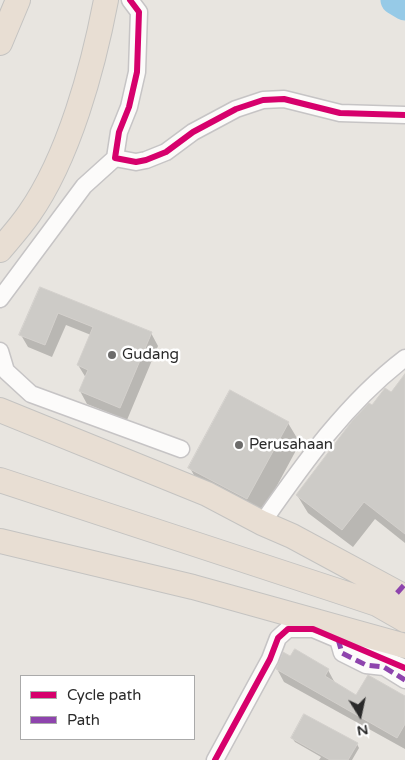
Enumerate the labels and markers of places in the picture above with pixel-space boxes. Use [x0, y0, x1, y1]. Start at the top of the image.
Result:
place label: Gudang [122, 346, 179, 364]
marker: Gudang [106, 349, 118, 361]
place label: Perusahaan [249, 436, 333, 454]
marker: Perusahaan [233, 439, 245, 451]

